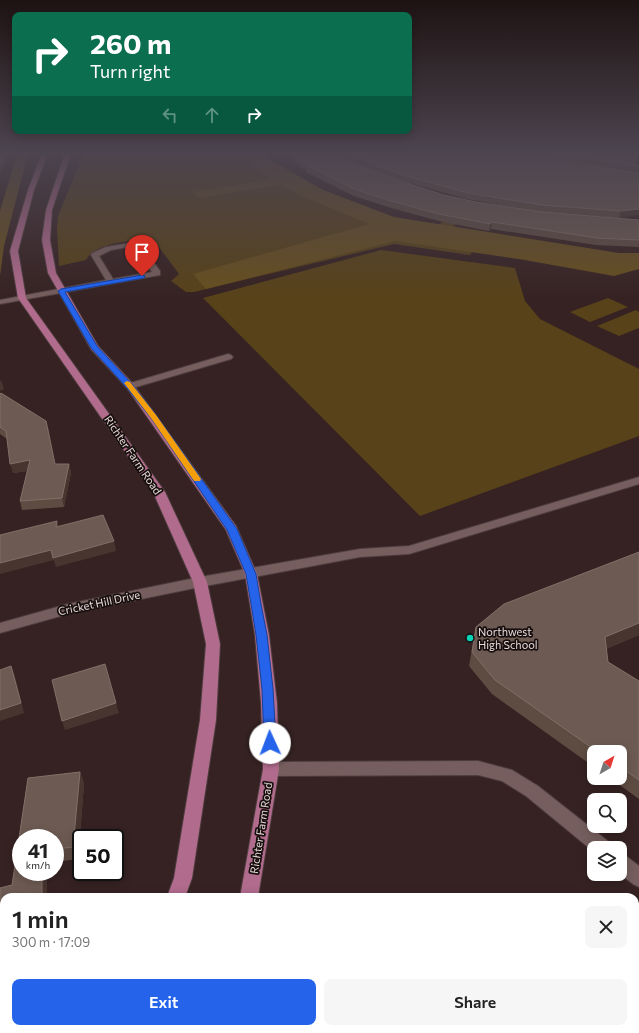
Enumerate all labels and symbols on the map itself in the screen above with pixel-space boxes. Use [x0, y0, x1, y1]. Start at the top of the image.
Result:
pin [125, 235, 159, 276]
street label: Richter Farm Road [102, 413, 165, 497]
street label: Cricket Hill Drive [57, 587, 141, 618]
place label: Northwest High School [478, 625, 538, 651]
marker: Northwest High School [465, 633, 475, 643]
position arrow [249, 722, 291, 764]
north arrow [587, 745, 627, 785]
street label: Richter Farm Road [247, 781, 274, 875]
speed limit sign: 50 [72, 829, 124, 881]

